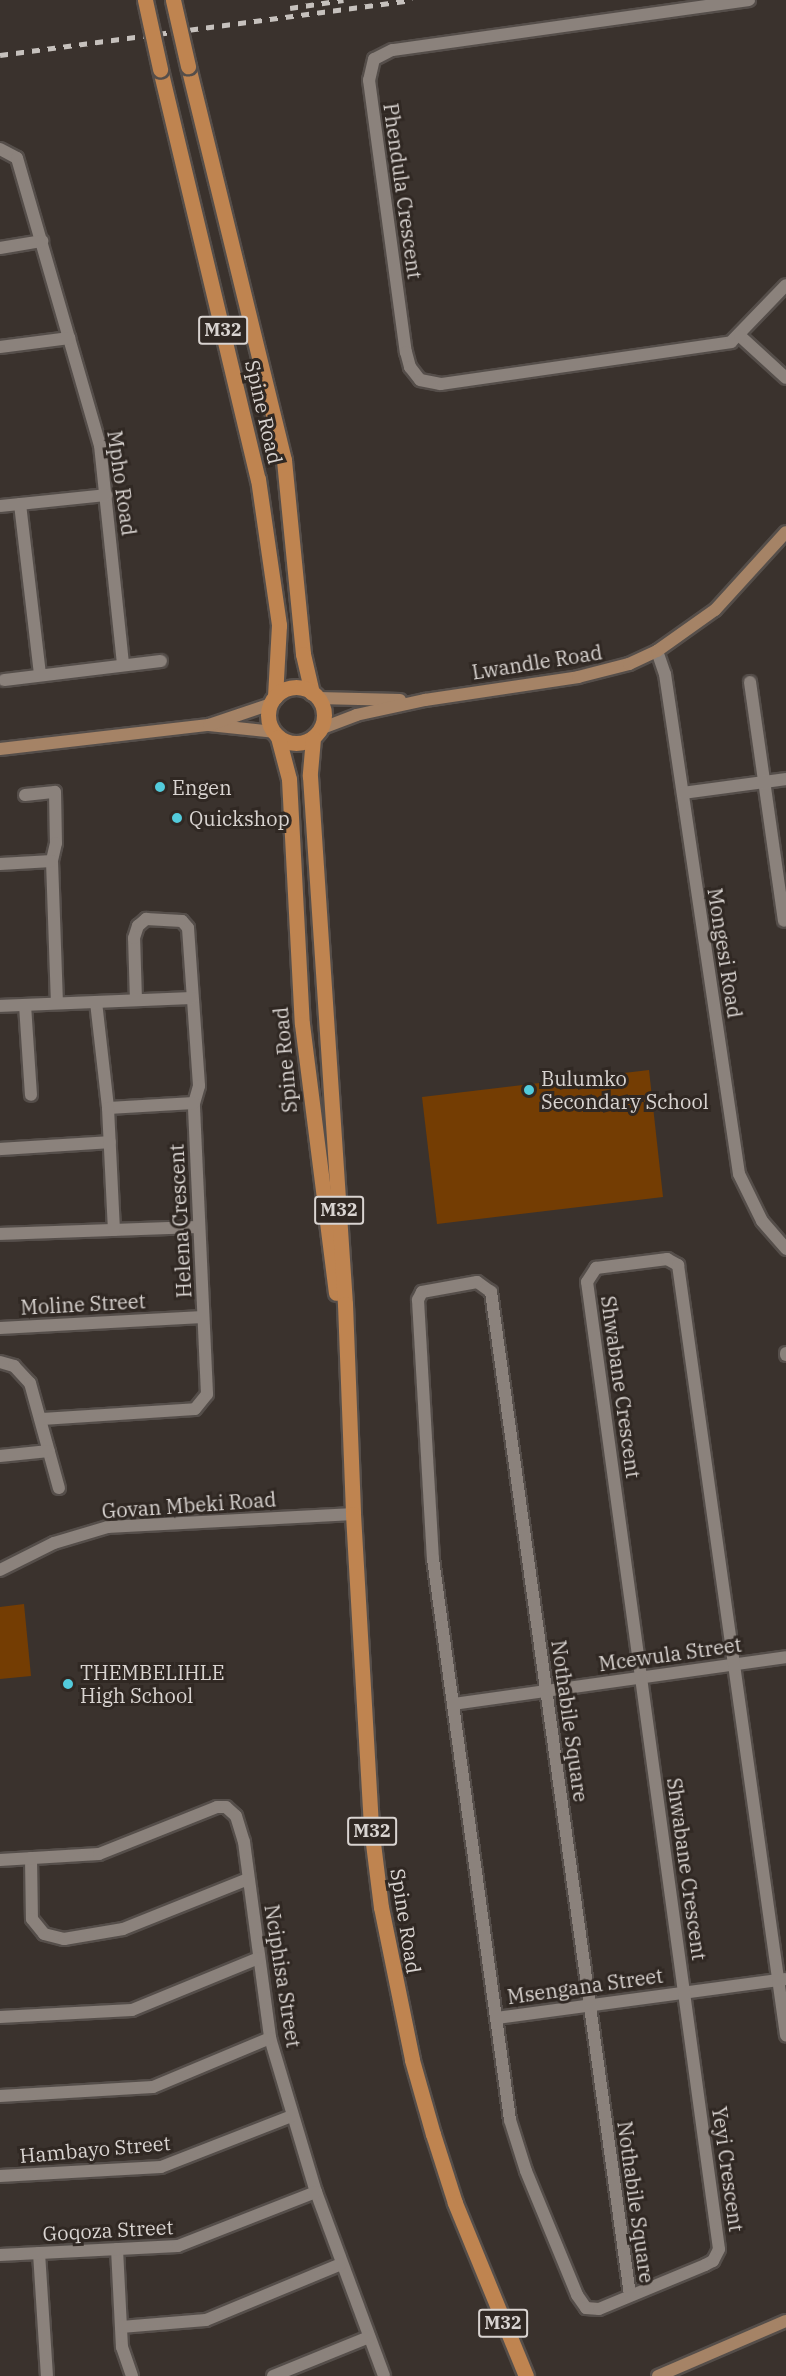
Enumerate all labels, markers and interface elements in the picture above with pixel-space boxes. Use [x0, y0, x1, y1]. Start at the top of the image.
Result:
street label: Phendula Crescent [379, 102, 427, 280]
road number: M32 [198, 315, 248, 345]
street label: Spine Road [240, 358, 288, 466]
street label: Mpho Road [103, 429, 141, 537]
street label: Lwandle Road [470, 640, 604, 684]
place label: Engen [172, 775, 232, 799]
marker: Engen [153, 780, 167, 794]
place label: Quickshop [189, 806, 290, 830]
marker: Quickshop [170, 811, 184, 825]
street label: Mongesi Road [703, 886, 747, 1020]
street label: Spine Road [268, 1006, 302, 1114]
place label: Bulumko Secondary School [541, 1066, 709, 1113]
marker: Bulumko Secondary School [522, 1083, 536, 1097]
street label: Helena Crescent [164, 1143, 196, 1299]
road number: M32 [314, 1195, 364, 1225]
street label: Moline Street [20, 1289, 146, 1319]
street label: Shwabane Crescent [596, 1294, 646, 1480]
street label: Govan Mbeki Road [101, 1487, 277, 1523]
street label: Mcewula Street [597, 1632, 743, 1676]
street label: Nothabile Square [547, 1639, 593, 1803]
place label: THEMBELIHLE High School [80, 1660, 224, 1707]
marker: THEMBELIHLE High School [61, 1677, 75, 1691]
street label: Shwabane Crescent [662, 1776, 712, 1962]
road number: M32 [346, 1816, 398, 1846]
street label: Spine Road [386, 1867, 426, 1975]
street label: Nciphisa Street [260, 1903, 306, 2049]
street label: Msengana Street [506, 1963, 664, 2009]
street label: Yeyi Crescent [707, 2105, 749, 2233]
street label: Nothabile Square [613, 2120, 659, 2284]
street label: Hambayo Street [19, 2130, 171, 2168]
street label: Goqoza Street [42, 2215, 174, 2245]
road number: M32 [478, 2308, 528, 2338]

